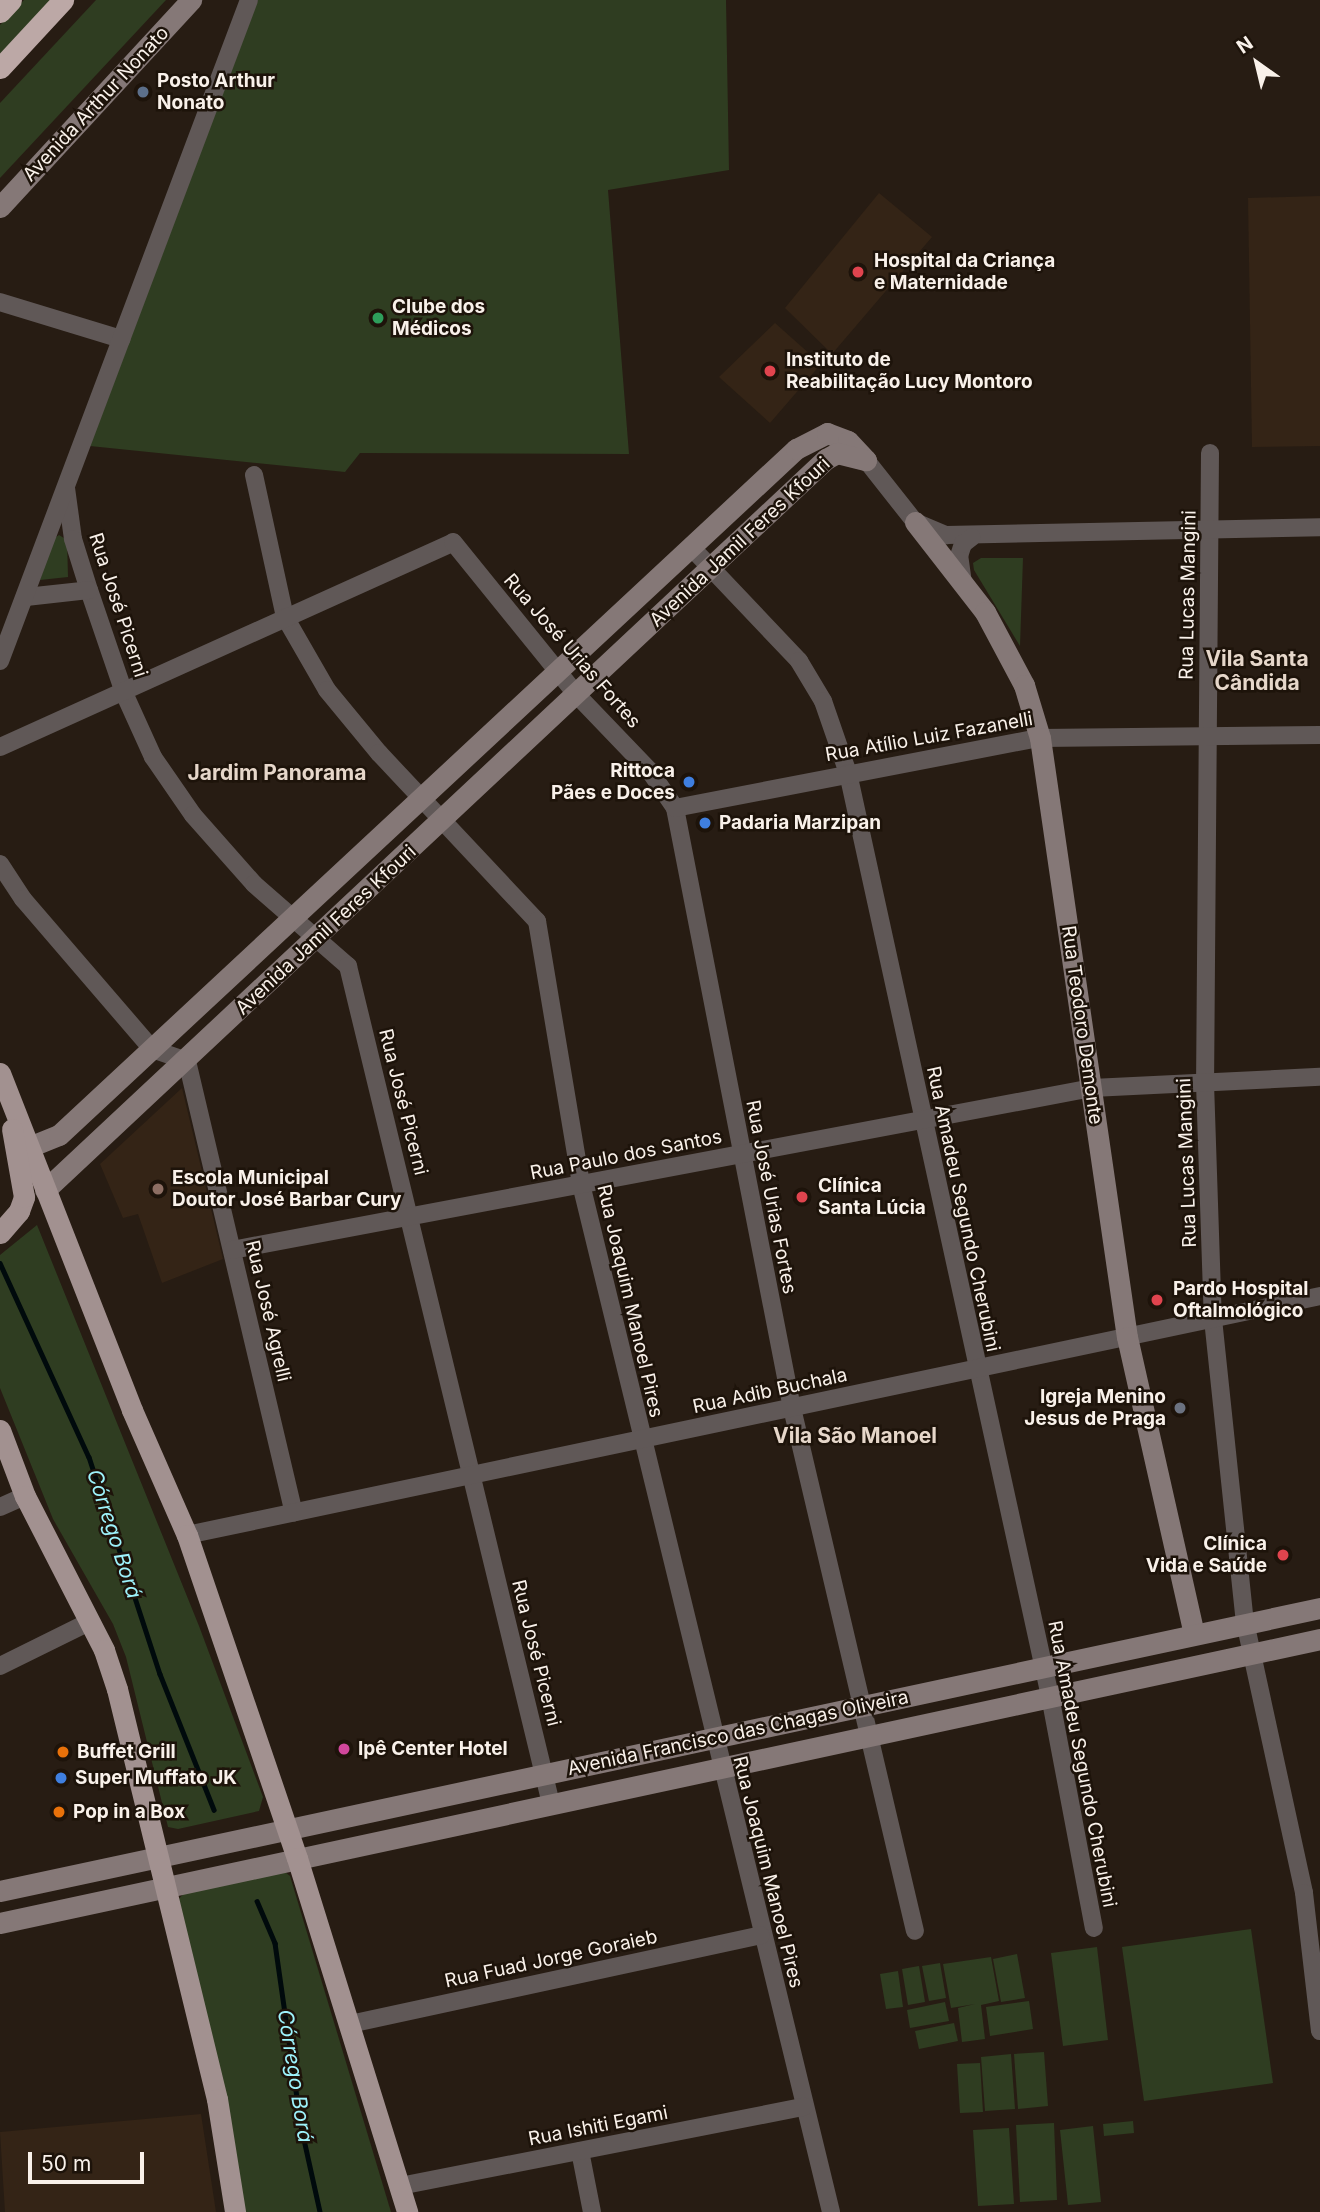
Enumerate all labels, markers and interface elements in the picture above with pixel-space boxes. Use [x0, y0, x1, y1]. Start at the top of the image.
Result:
street label: Avenida Arthur Nonato [18, 22, 174, 186]
north arrow [1222, 28, 1292, 98]
text: N [1233, 32, 1257, 59]
place label: Posto Arthur Nonato [157, 70, 275, 114]
marker: Posto Arthur Nonato [135, 84, 151, 100]
place label: Hospital da Criança e Maternidade [874, 250, 1055, 294]
marker: Hospital da Criança e Maternidade [848, 262, 868, 282]
place label: Clube dos Médicos [392, 296, 485, 340]
marker: Clube dos Médicos [370, 310, 386, 326]
place label: Instituto de Reabilitação Lucy Montoro [786, 349, 1033, 393]
marker: Instituto de Reabilitação Lucy Montoro [760, 361, 780, 381]
street label: Avenida Jamil Feres Kfouri [645, 452, 835, 632]
street label: Rua Lucas Mangini [1175, 510, 1201, 680]
street label: Rua José Picerni [84, 530, 152, 680]
street label: Rua José Urias Fortes [499, 569, 645, 733]
district label: Vila Santa Cândida [1205, 646, 1309, 696]
street label: Rua Atílio Luiz Fazanelli [824, 708, 1034, 766]
district label: Jardim Panorama [188, 760, 366, 786]
place label: Rittoca Pães e Doces [551, 760, 675, 804]
marker: Rittoca Pães e Doces [681, 774, 697, 790]
place label: Padaria Marzipan [719, 812, 881, 834]
marker: Padaria Marzipan [697, 815, 713, 831]
street label: Avenida Jamil Feres Kfouri [231, 840, 421, 1020]
street label: Rua Teodoro Demonte [1057, 924, 1107, 1126]
street label: Rua José Picerni [374, 1026, 432, 1178]
street label: Rua Amadeu Segundo Cherubini [922, 1064, 1004, 1354]
street label: Rua Lucas Mangini [1173, 1078, 1201, 1248]
street label: Rua José Urias Fortes [741, 1098, 801, 1296]
street label: Rua Paulo dos Santos [528, 1125, 724, 1185]
place label: Escola Municipal Doutor José Barbar Cury [172, 1167, 402, 1211]
place label: Clínica Santa Lúcia [818, 1175, 926, 1219]
marker: Escola Municipal Doutor José Barbar Cury [150, 1181, 166, 1197]
street label: Rua Joaquim Manoel Pires [592, 1182, 668, 1420]
marker: Clínica Santa Lúcia [792, 1187, 812, 1207]
street label: Rua José Agrelli [241, 1238, 295, 1384]
place label: Pardo Hospital Oftalmológico [1173, 1278, 1308, 1322]
marker: Pardo Hospital Oftalmológico [1147, 1290, 1167, 1310]
street label: Rua Adib Buchala [691, 1363, 849, 1419]
place label: Igreja Menino Jesus de Praga [1024, 1386, 1166, 1430]
marker: Igreja Menino Jesus de Praga [1172, 1400, 1188, 1416]
district label: Vila São Manoel [773, 1423, 937, 1449]
water label: Córrego Borá [81, 1466, 147, 1602]
place label: Clínica Vida e Saúde [1146, 1533, 1267, 1577]
marker: Clínica Vida e Saúde [1273, 1545, 1293, 1565]
street label: Rua José Picerni [507, 1577, 565, 1729]
street label: Rua Amadeu Segundo Cherubini [1043, 1619, 1121, 1909]
street label: Avenida Francisco das Chagas Oliveira [565, 1686, 911, 1780]
place label: Ipê Center Hotel [358, 1738, 508, 1760]
place label: Buffet Grill [77, 1741, 176, 1763]
marker: Ipê Center Hotel [336, 1741, 352, 1757]
marker: Buffet Grill [55, 1744, 71, 1760]
street label: Rua Joaquim Manoel Pires [728, 1754, 808, 1990]
place label: Super Muffato JK [75, 1767, 237, 1789]
marker: Super Muffato JK [53, 1770, 69, 1786]
place label: Pop in a Box [73, 1801, 185, 1823]
marker: Pop in a Box [51, 1804, 67, 1820]
street label: Rua Fuad Jorge Goraieb [443, 1925, 659, 1993]
water label: Córrego Borá [272, 2008, 318, 2144]
street label: Rua Ishiti Egami [526, 2101, 670, 2151]
scale bar [32, 2138, 147, 2182]
text: 50 m [41, 2151, 91, 2176]

